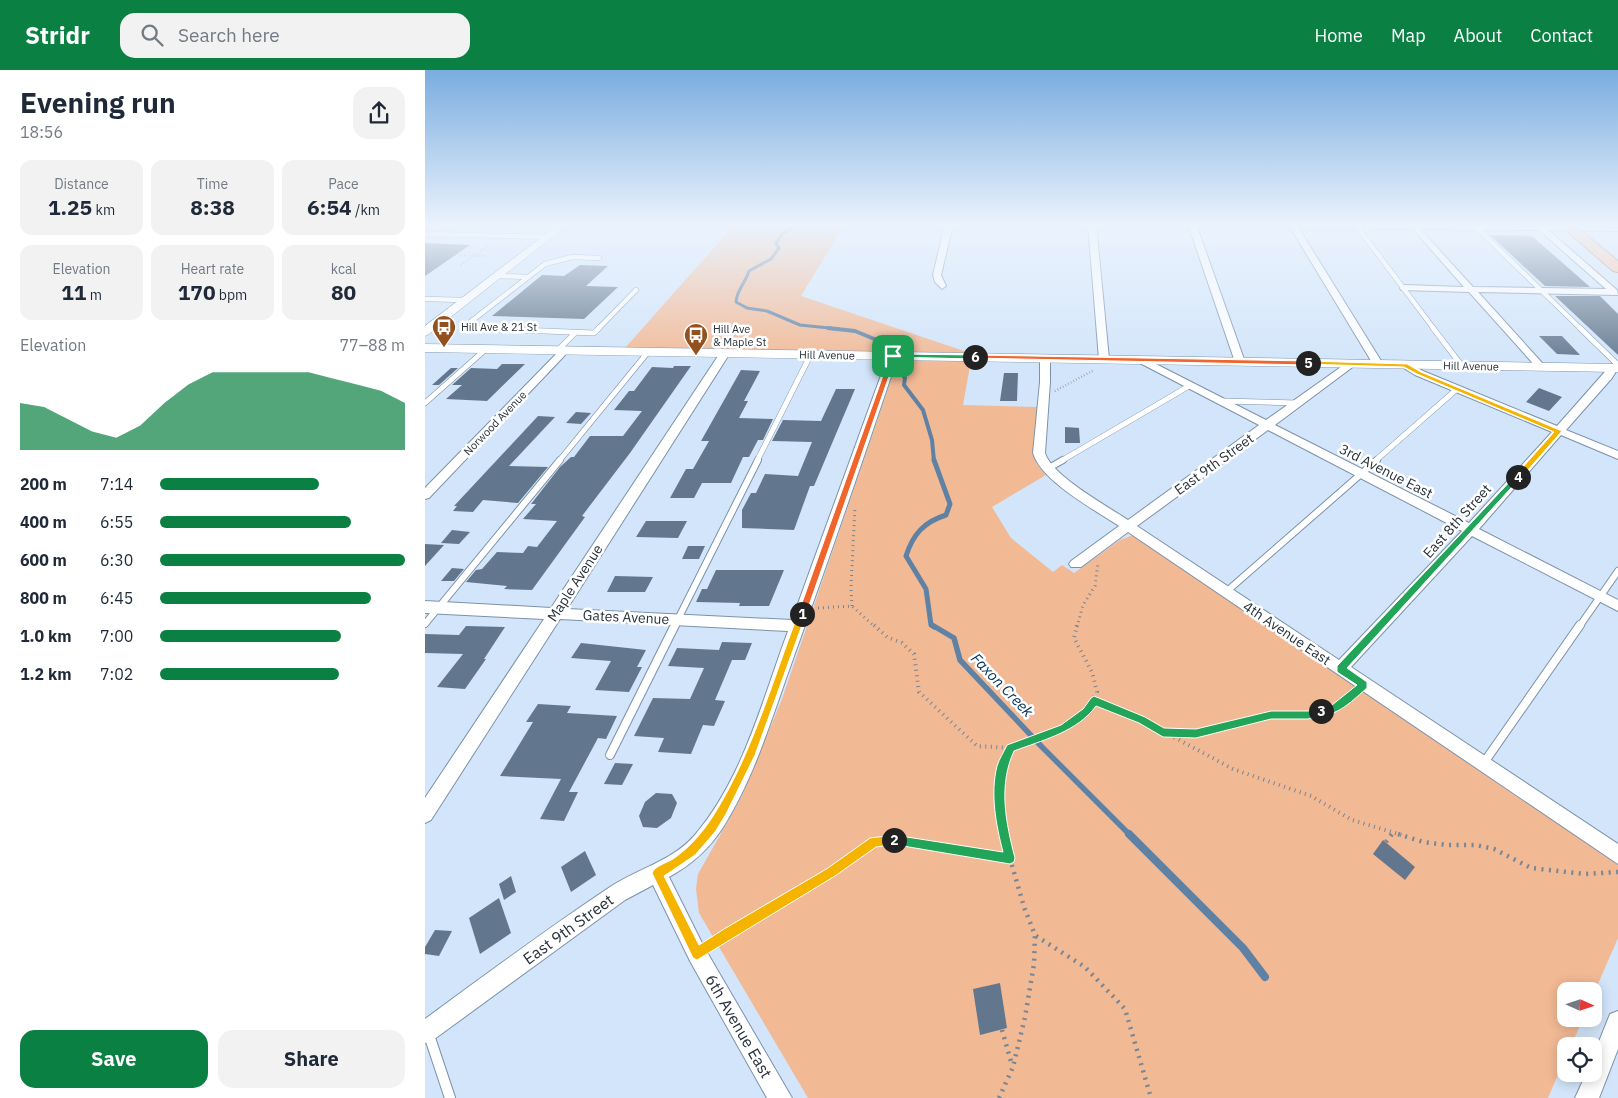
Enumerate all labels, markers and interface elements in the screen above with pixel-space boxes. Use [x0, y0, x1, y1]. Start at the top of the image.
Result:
search box [120, 13, 470, 58]
text: Stridr [25, 19, 90, 51]
icon: search [138, 21, 166, 49]
text: Search here [178, 23, 280, 47]
text: Home [1315, 24, 1363, 47]
text: Map [1391, 24, 1426, 47]
text: About [1454, 24, 1502, 47]
text: Contact [1530, 24, 1593, 47]
text: Evening run [20, 84, 176, 121]
button: share [353, 87, 405, 139]
text: 18:56 [20, 122, 63, 142]
text: Distance [54, 175, 109, 193]
text: Time [197, 175, 228, 193]
text: Pace [328, 175, 359, 193]
text: 1.25 [48, 193, 92, 221]
text: 8:38 [190, 193, 235, 221]
text: 6:54 [307, 193, 352, 221]
text: km [92, 201, 115, 219]
text: /km [352, 201, 380, 219]
text: Elevation [53, 260, 111, 278]
text: Heart rate [181, 260, 244, 278]
text: kcal [331, 260, 356, 278]
text: 11 [61, 278, 86, 306]
text: 170 [178, 278, 216, 306]
text: 80 [331, 278, 356, 306]
text: m [86, 286, 102, 304]
text: bpm [216, 286, 247, 304]
bus stop icon: Hill Ave & 21 St [431, 314, 457, 348]
place label: Hill Ave & 21 St [461, 320, 537, 334]
bus stop icon: Hill Ave & Maple St [683, 322, 709, 356]
place label: Hill Ave & Maple St [713, 322, 766, 349]
text: Elevation [20, 335, 86, 355]
text: 77–88 m [339, 335, 405, 355]
pin [872, 335, 914, 377]
icon: arrive [879, 342, 907, 370]
pin: 6 [963, 344, 987, 370]
street label: Hill Avenue [799, 348, 855, 362]
text: 6 [971, 348, 980, 366]
pin: 5 [1295, 350, 1321, 376]
text: 5 [1304, 354, 1313, 372]
street label: Hill Avenue [1443, 359, 1499, 373]
street label: Norwood Avenue [461, 388, 529, 458]
street label: East 9th Street [1171, 429, 1257, 499]
street label: 3rd Avenue East [1336, 440, 1436, 502]
pin: 4 [1505, 464, 1531, 490]
text: 4 [1514, 468, 1523, 486]
text: 200 m [20, 474, 67, 494]
text: 7:14 [100, 474, 133, 494]
street label: East 8th Street [1419, 480, 1495, 562]
text: 400 m [20, 512, 67, 532]
text: 6:55 [100, 512, 133, 532]
street label: Maple Avenue [543, 541, 607, 625]
text: 600 m [20, 550, 67, 570]
text: 6:30 [100, 550, 133, 570]
text: 800 m [20, 588, 67, 608]
text: 6:45 [100, 588, 133, 608]
street label: 4th Avenue East [1240, 597, 1334, 669]
pin: 1 [789, 602, 815, 626]
text: 1 [798, 605, 807, 623]
street label: Gates Avenue [582, 606, 670, 628]
text: 1.0 km [20, 626, 71, 646]
text: 7:00 [100, 626, 133, 646]
water label: Faxon Creek [967, 649, 1038, 721]
text: 1.2 km [20, 664, 71, 684]
text: 7:02 [100, 664, 133, 684]
pin: 3 [1309, 698, 1333, 724]
text: 3 [1317, 702, 1326, 720]
pin: 2 [881, 828, 907, 852]
text: 2 [890, 831, 899, 849]
street label: East 9th Street [519, 889, 617, 969]
street label: 6th Avenue East [701, 971, 777, 1081]
north arrow [1557, 982, 1603, 1028]
map controls [1557, 982, 1602, 1082]
button: Save [20, 1030, 208, 1088]
button: Share [218, 1030, 405, 1088]
button: locate [1557, 1037, 1602, 1082]

